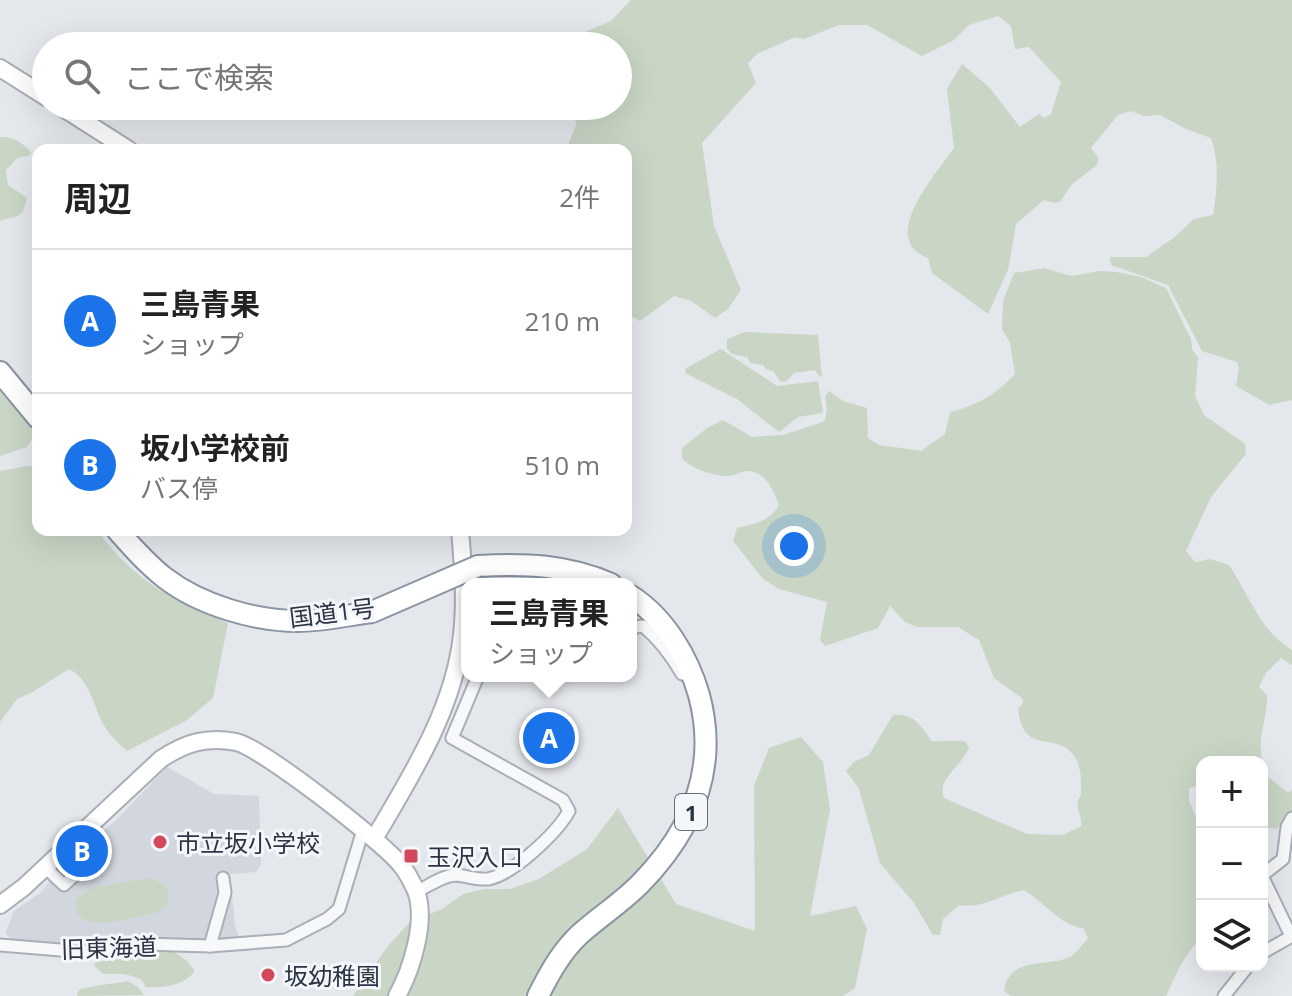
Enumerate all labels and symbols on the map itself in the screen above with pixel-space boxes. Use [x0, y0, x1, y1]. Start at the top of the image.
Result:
your location [774, 526, 814, 566]
street label: 国道1号 [287, 590, 377, 634]
pin: A [523, 708, 575, 768]
road number: 1 [675, 794, 707, 830]
pin: B [56, 821, 108, 881]
place label: 市立坂小学校 [176, 826, 320, 859]
marker: 市立坂小学校 [151, 833, 169, 851]
place label: 玉沢入口 [427, 840, 523, 873]
marker: 玉沢入口 [402, 847, 420, 865]
street label: 旧東海道 [60, 929, 158, 965]
place label: 坂幼稚園 [284, 959, 380, 992]
marker: 坂幼稚園 [259, 966, 277, 984]

